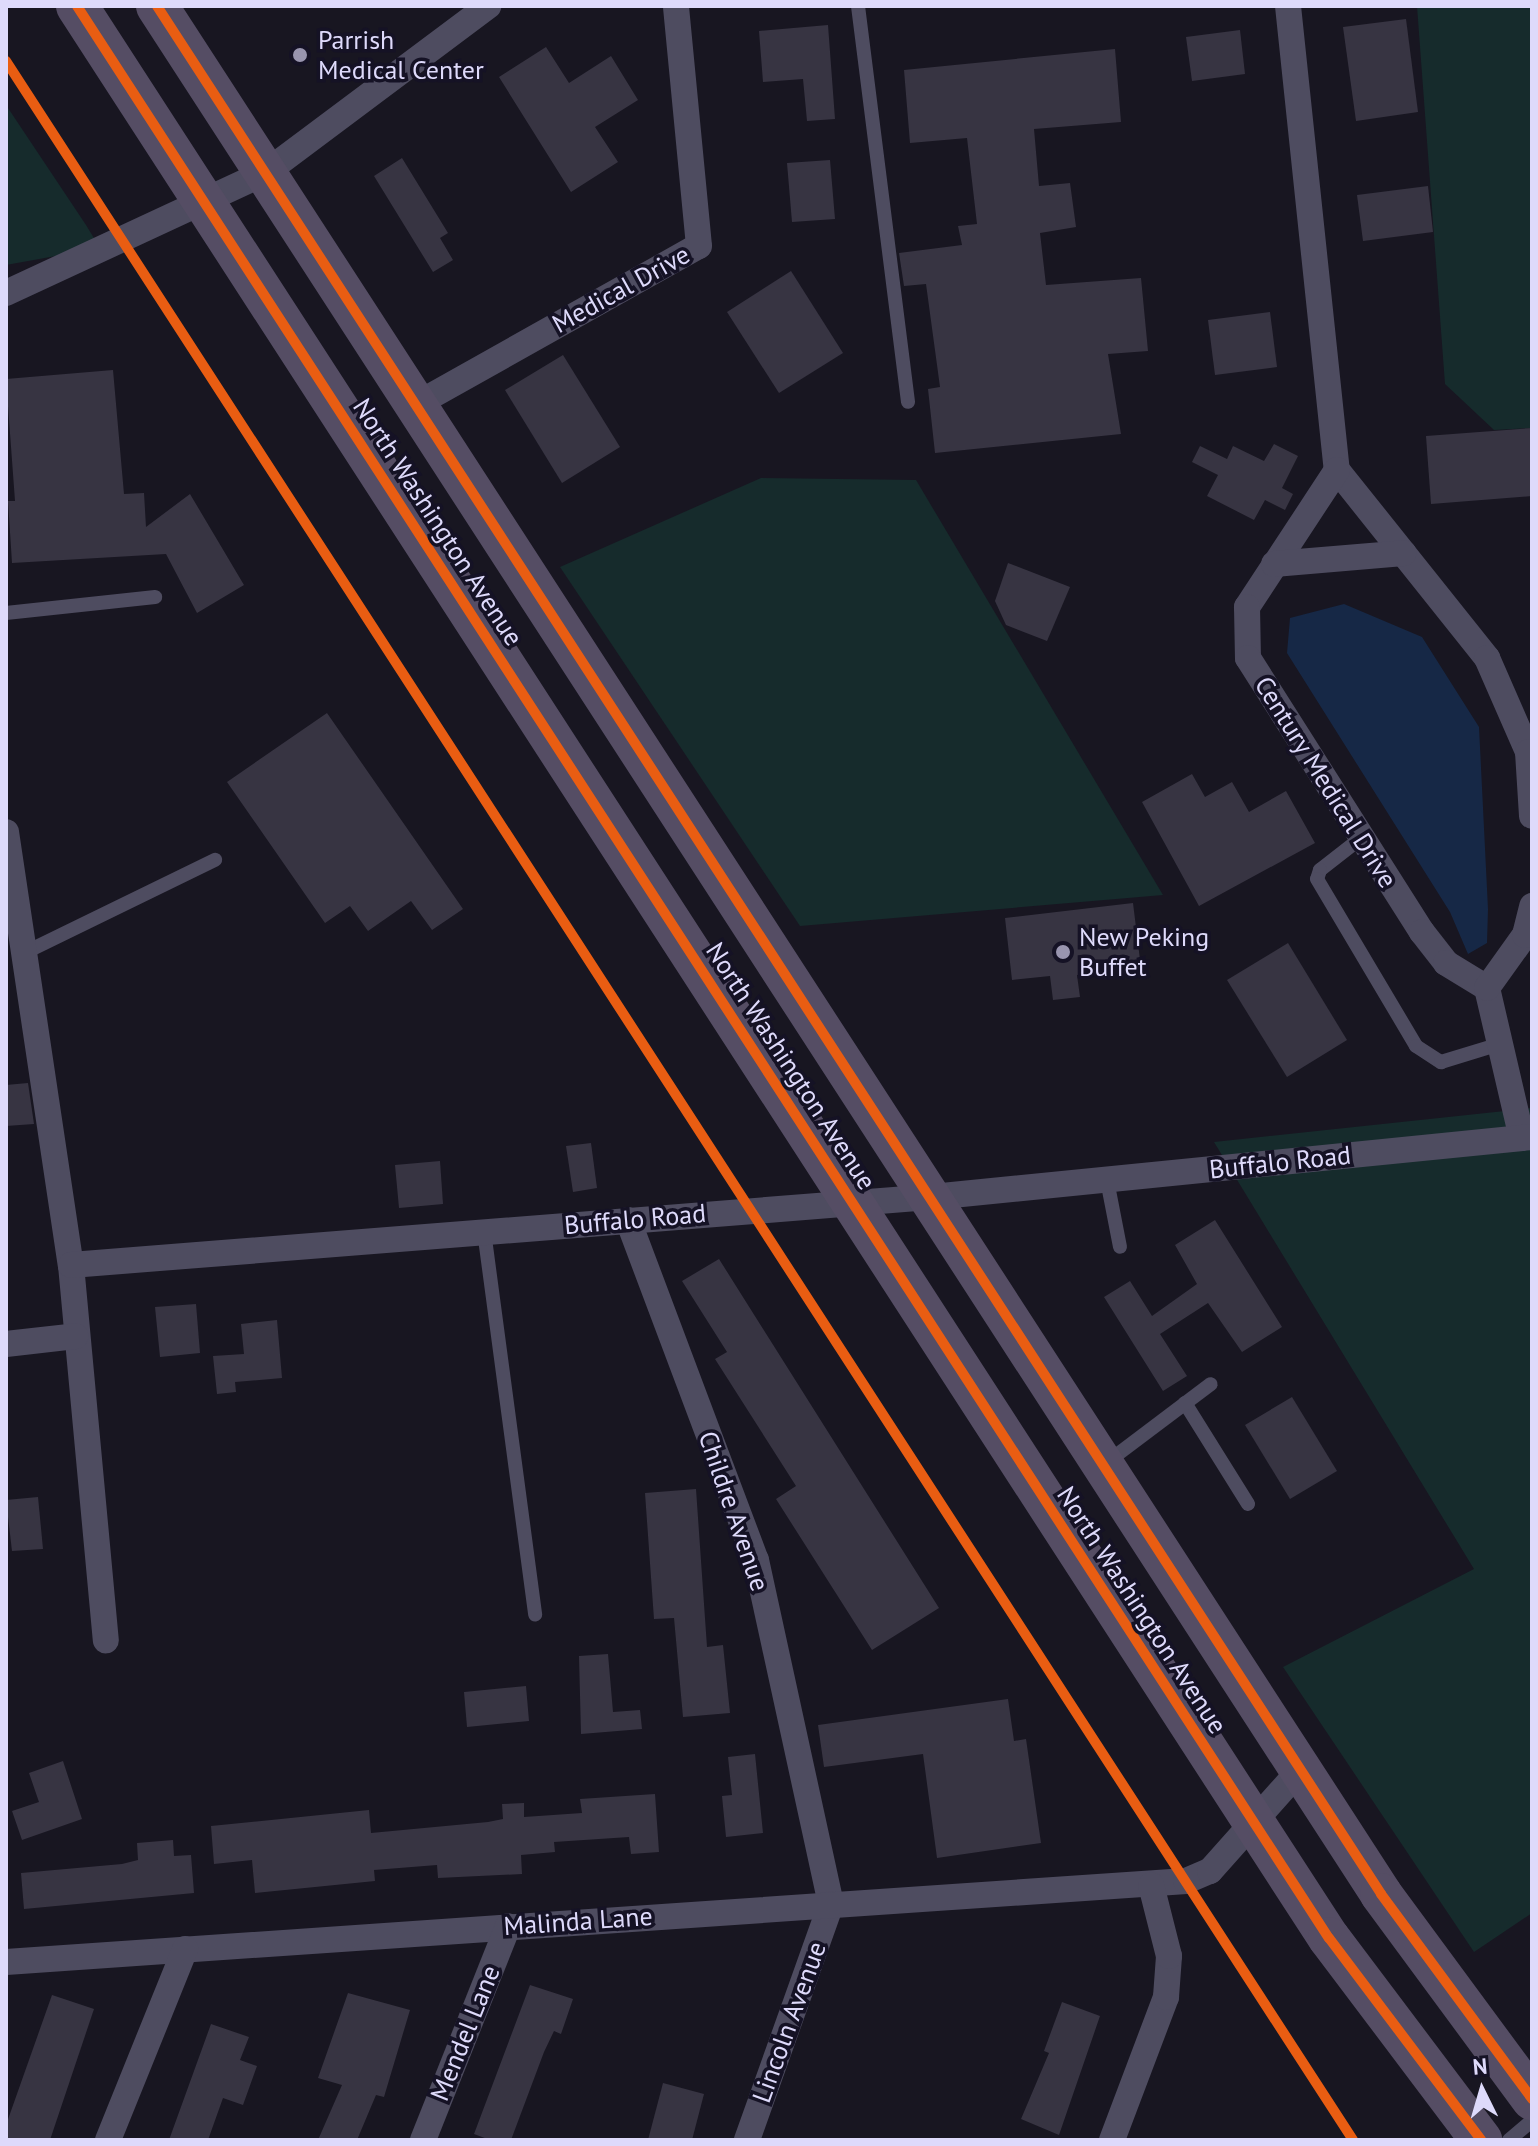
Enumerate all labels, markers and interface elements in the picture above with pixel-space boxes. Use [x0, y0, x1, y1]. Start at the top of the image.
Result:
place label: Parrish Medical Center [318, 24, 484, 86]
marker: Parrish Medical Center [289, 44, 311, 66]
street label: Medical Drive [547, 238, 695, 340]
street label: North Washington Avenue [346, 392, 530, 652]
street label: Century Medical Drive [1248, 670, 1404, 894]
place label: New Peking Buffet [1079, 921, 1210, 982]
street label: North Washington Avenue [699, 936, 883, 1196]
marker: New Peking Buffet [1054, 943, 1072, 961]
street label: Buffalo Road [1208, 1139, 1352, 1185]
street label: Buffalo Road [563, 1197, 707, 1241]
street label: Childre Avenue [692, 1427, 776, 1595]
street label: North Washington Avenue [1050, 1480, 1234, 1740]
street label: Malinda Lane [502, 1900, 654, 1942]
street label: Lincoln Avenue [745, 1937, 833, 2107]
street label: Mendel Lane [424, 1961, 506, 2105]
north arrow [1442, 2050, 1522, 2130]
text: N [1471, 2052, 1488, 2081]

